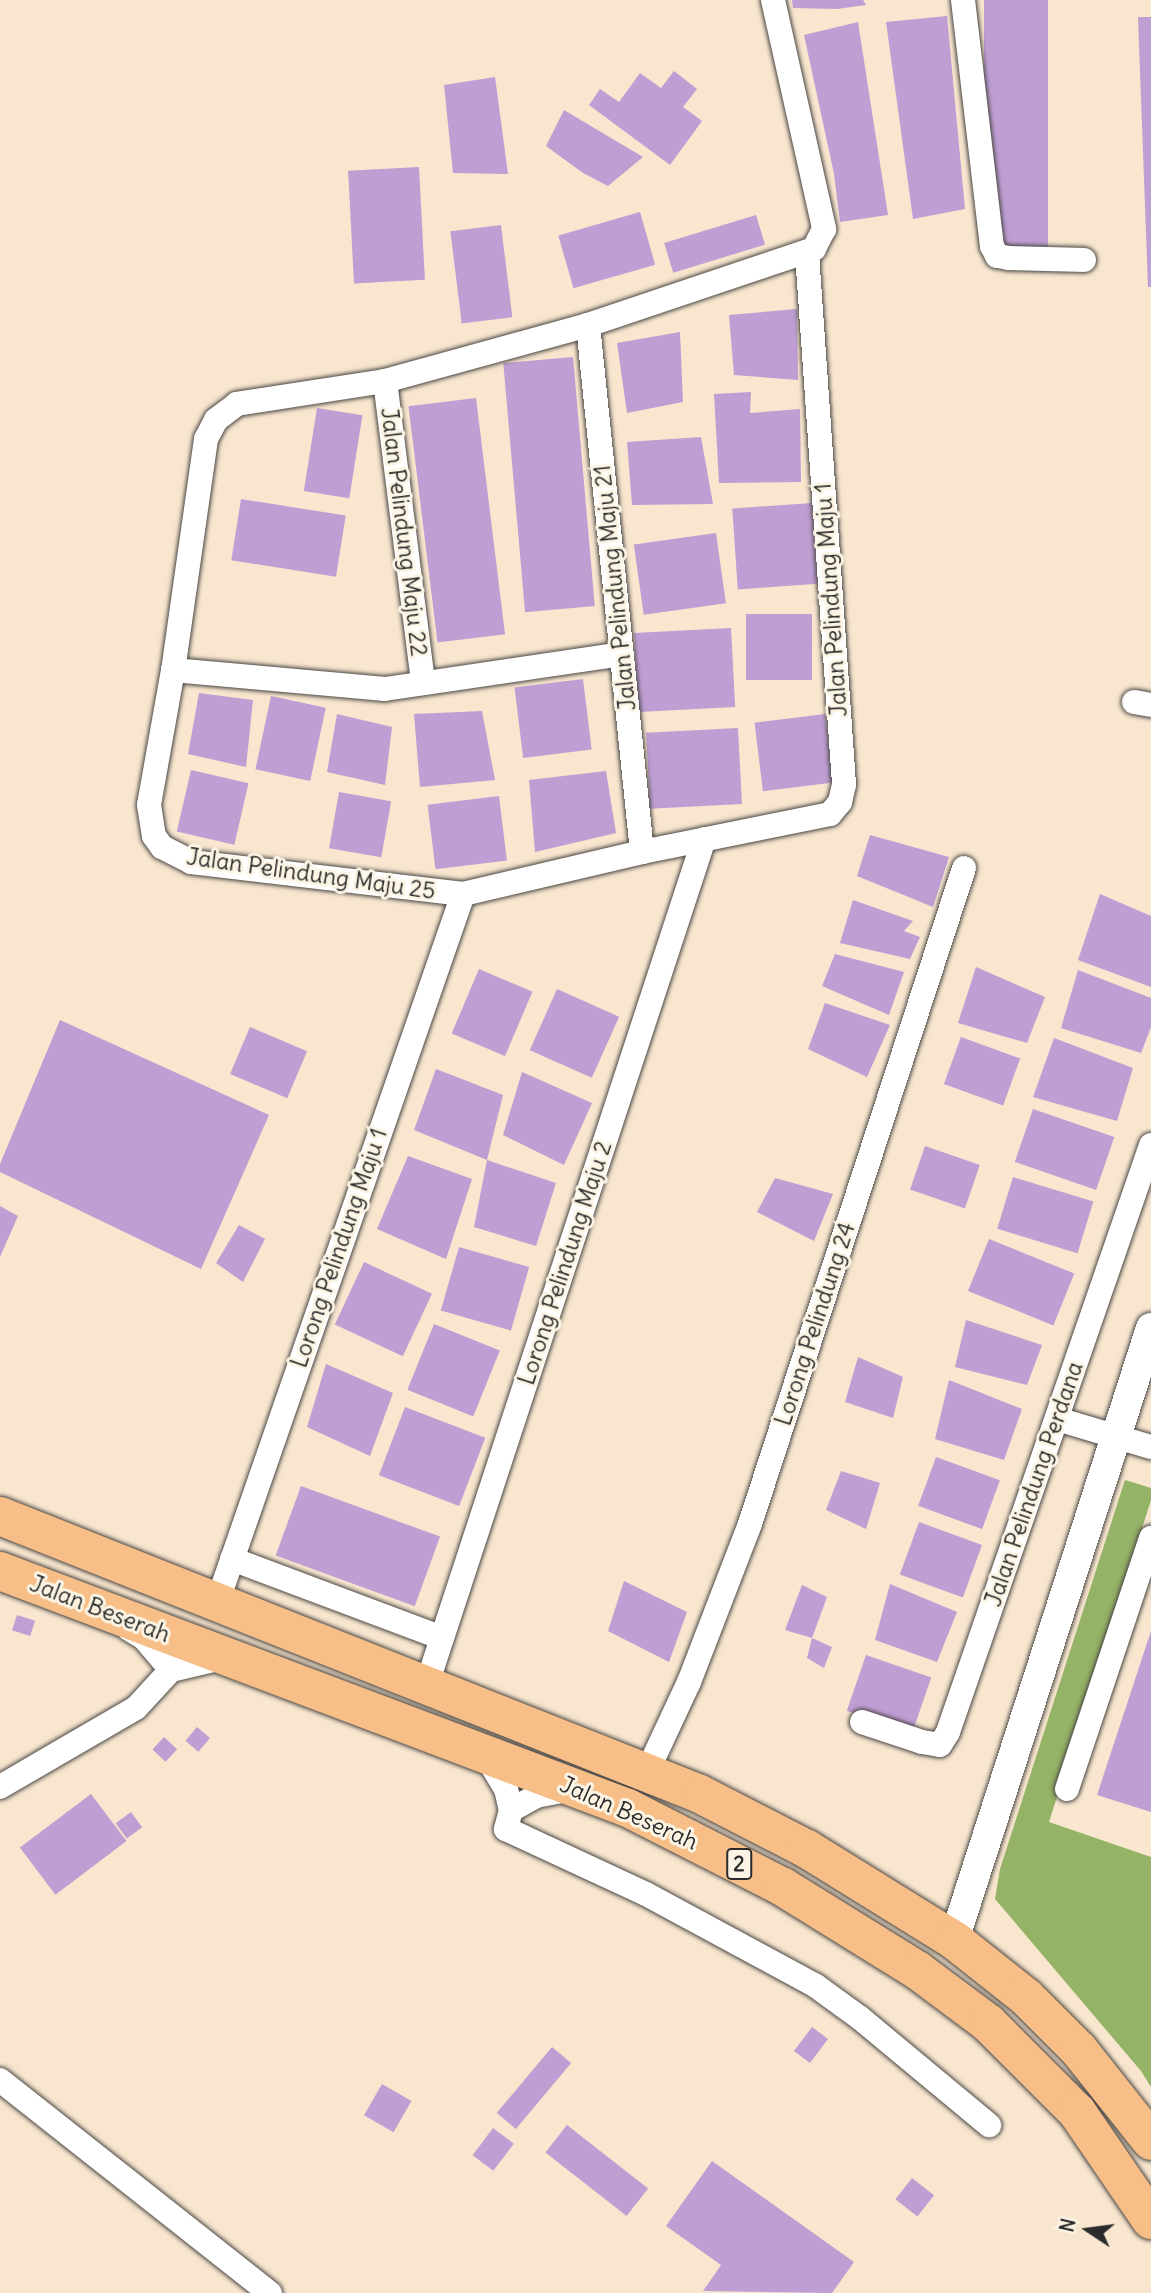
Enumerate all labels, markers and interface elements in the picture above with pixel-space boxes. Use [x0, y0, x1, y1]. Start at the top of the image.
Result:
street label: Jalan Pelindung Maju 22 [375, 406, 433, 658]
street label: Jalan Pelindung Maju 21 [588, 464, 642, 712]
street label: Jalan Pelindung Maju 1 [809, 482, 853, 718]
street label: Jalan Pelindung Maju 25 [185, 843, 437, 905]
street label: Lorong Pelindung Maju 1 [285, 1125, 393, 1371]
street label: Lorong Pelindung Maju 2 [513, 1138, 617, 1388]
street label: Lorong Pelindung 24 [769, 1219, 861, 1429]
street label: Jalan Pelindung Perdana [979, 1358, 1089, 1610]
street label: Jalan Beserah [26, 1570, 174, 1648]
street label: Jalan Beserah [556, 1770, 702, 1856]
road number: 2 [725, 1846, 753, 1882]
north arrow [1053, 2195, 1123, 2265]
text: N [1054, 2216, 1081, 2234]

